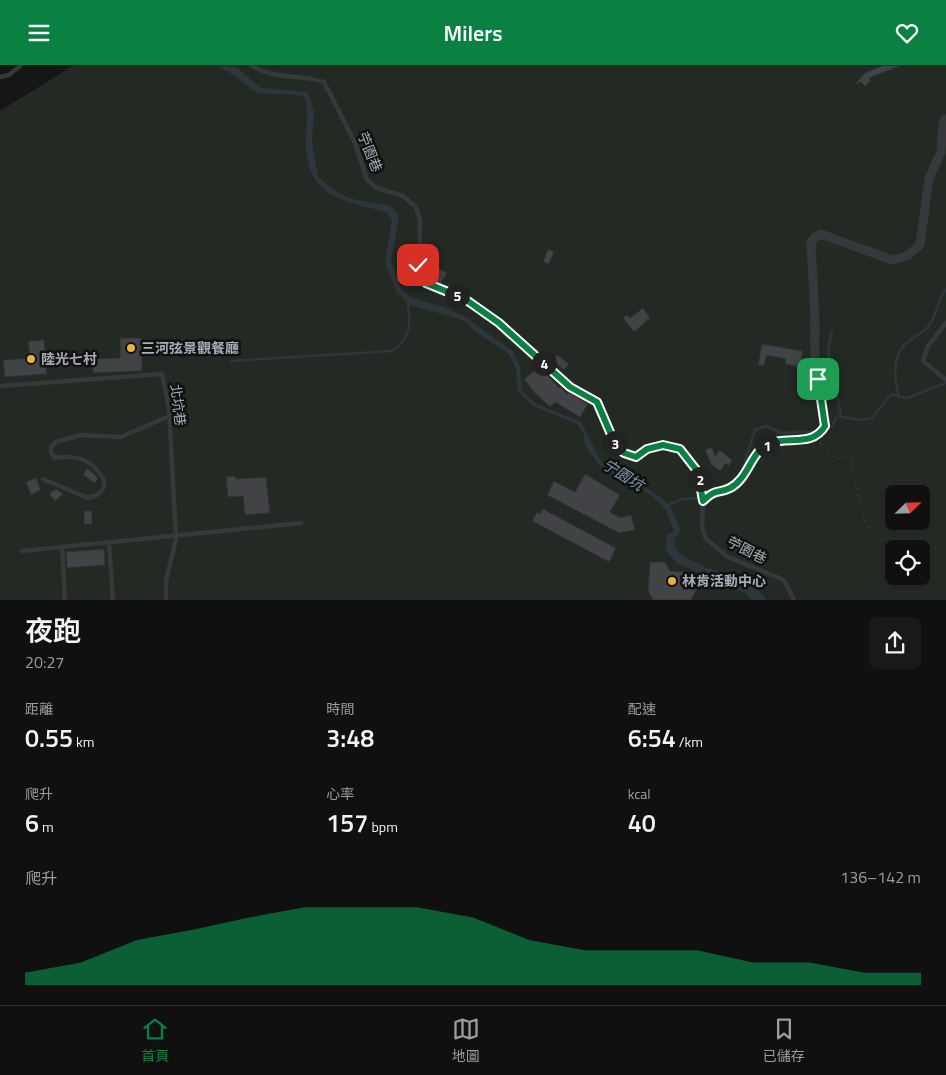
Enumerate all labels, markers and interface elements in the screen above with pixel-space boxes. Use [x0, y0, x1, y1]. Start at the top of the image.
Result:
text: Milers [443, 16, 503, 50]
icon: menu [25, 19, 53, 47]
icon: heart [893, 19, 921, 47]
street label: 苧園巷 [353, 128, 388, 175]
pin [397, 244, 439, 286]
icon: check [404, 251, 432, 279]
pin: 5 [444, 283, 470, 307]
text: 5 [454, 285, 461, 306]
place label: 三河弦景觀餐廳 [141, 337, 239, 358]
marker: 三河弦景觀餐廳 [125, 342, 137, 354]
place label: 陸光七村 [41, 348, 97, 369]
pin: 4 [532, 351, 556, 375]
marker: 陸光七村 [25, 353, 37, 365]
text: 4 [541, 353, 548, 374]
pin [797, 358, 839, 400]
icon: arrive [804, 365, 832, 393]
street label: 北坑巷 [166, 383, 191, 427]
pin: 3 [602, 431, 628, 455]
text: 3 [612, 433, 619, 454]
pin: 1 [754, 433, 780, 457]
text: 1 [764, 435, 771, 456]
water label: 宁園坑 [598, 453, 650, 497]
pin: 2 [688, 467, 712, 491]
text: 2 [697, 469, 704, 490]
north arrow [885, 485, 930, 530]
map controls [885, 485, 930, 585]
street label: 苧園巷 [724, 531, 771, 568]
button: locate [885, 540, 930, 585]
place label: 林肯活動中心 [682, 570, 766, 591]
marker: 林肯活動中心 [666, 575, 678, 587]
text: 夜跑 [25, 609, 81, 652]
button: share [869, 617, 921, 669]
text: 20:27 [25, 650, 64, 674]
text: 距離 [25, 698, 53, 719]
text: 時間 [326, 698, 354, 719]
text: 配速 [628, 698, 656, 719]
text: 0.55 [25, 719, 73, 757]
text: 3:48 [326, 719, 374, 757]
text: 6:54 [628, 719, 676, 757]
text: km [73, 731, 94, 752]
text: /km [676, 731, 703, 752]
text: 爬升 [25, 783, 53, 804]
text: 心率 [326, 783, 354, 804]
text: kcal [628, 783, 651, 804]
text: 6 [25, 804, 39, 842]
text: 157 [326, 804, 368, 842]
text: 40 [628, 804, 656, 842]
text: m [39, 816, 54, 837]
text: bpm [368, 816, 398, 837]
text: 136–142 m [840, 865, 921, 889]
text: 爬升 [25, 866, 57, 890]
tab: 首頁 [141, 1015, 169, 1066]
tab: 地圖 [452, 1015, 480, 1066]
tab: 已儲存 [763, 1015, 805, 1066]

